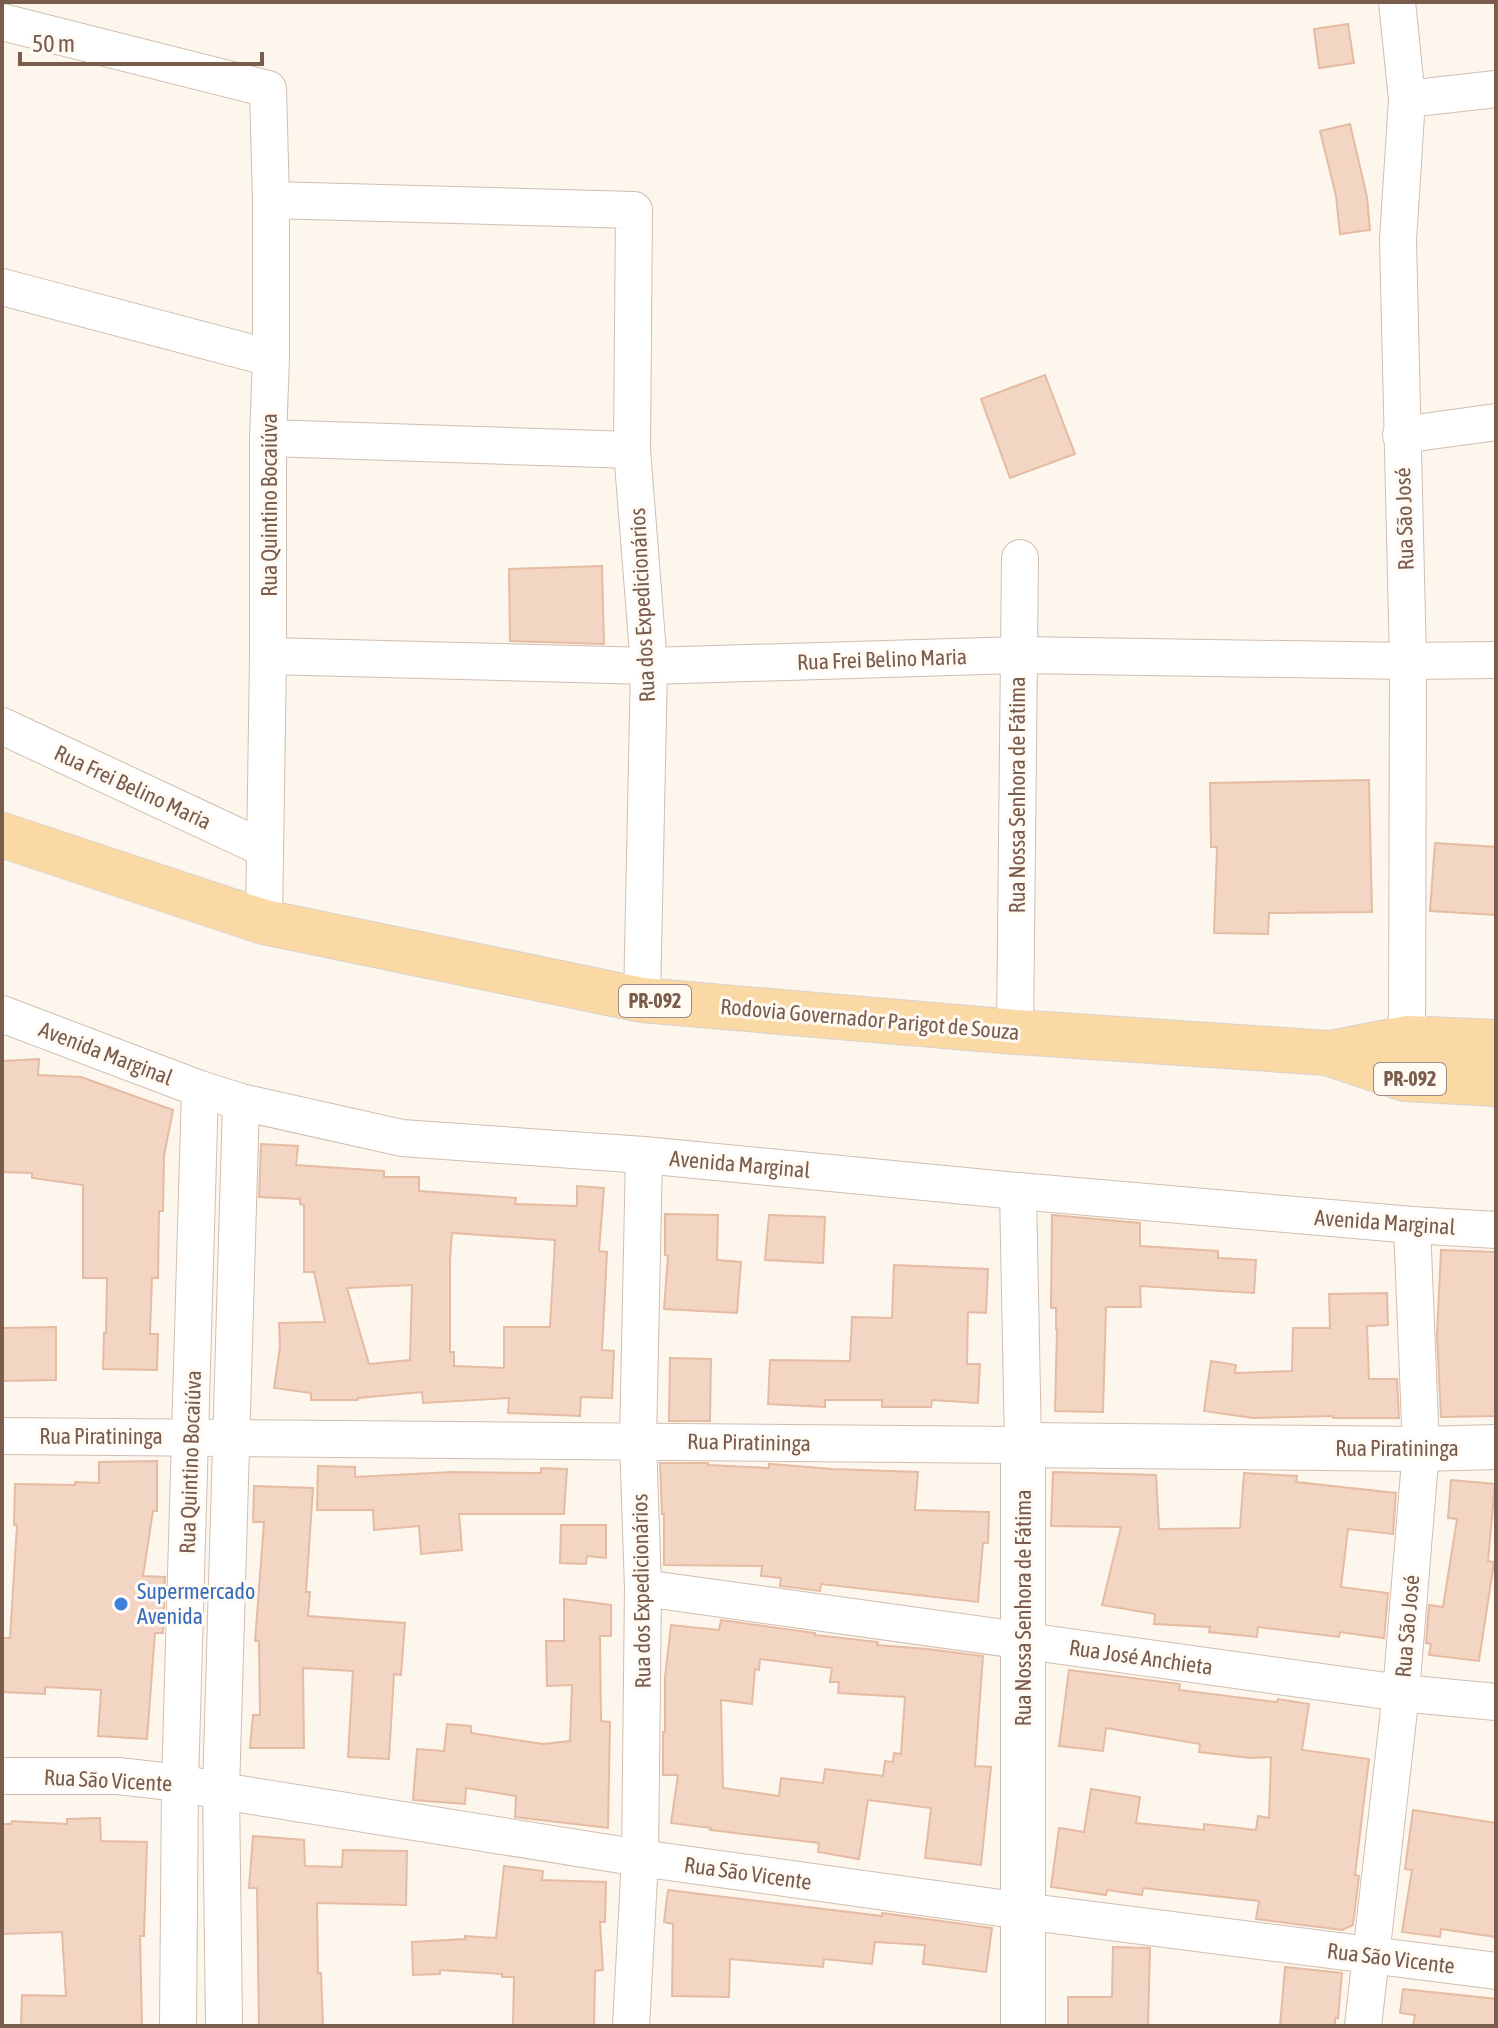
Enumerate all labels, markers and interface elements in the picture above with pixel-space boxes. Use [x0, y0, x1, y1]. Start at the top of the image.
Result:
scale bar [20, 16, 262, 66]
text: 50 m [32, 30, 75, 57]
street label: Rua Quintino Bocaiúva [256, 413, 282, 597]
street label: Rua São José [1389, 467, 1419, 571]
street label: Rua dos Expedicionários [624, 507, 660, 703]
street label: Rua Frei Belino Maria [797, 643, 967, 675]
street label: Rua Nossa Senhora de Fátima [1004, 677, 1030, 913]
street label: Rua Frei Belino Maria [50, 739, 216, 835]
road number: PR-092 [619, 985, 691, 1017]
street label: Rodovia Governador Parigot de Souza [719, 993, 1021, 1045]
street label: Avenida Marginal [35, 1016, 177, 1090]
road number: PR-092 [1374, 1063, 1446, 1095]
street label: Avenida Marginal [669, 1145, 812, 1183]
street label: Avenida Marginal [1314, 1204, 1456, 1240]
street label: Rua Quintino Bocaiúva [174, 1370, 206, 1554]
street label: Rua Piratininga [39, 1423, 163, 1449]
street label: Rua Piratininga [687, 1428, 811, 1456]
street label: Rua Piratininga [1335, 1435, 1459, 1461]
street label: Rua Nossa Senhora de Fátima [1010, 1490, 1036, 1726]
street label: Rua dos Expedicionários [626, 1493, 656, 1689]
street label: Rua São José [1390, 1574, 1424, 1678]
place label: Supermercado Avenida [137, 1578, 255, 1629]
marker: Supermercado Avenida [112, 1595, 130, 1613]
street label: Rua José Anchieta [1067, 1634, 1215, 1680]
street label: Rua São Vicente [43, 1764, 173, 1796]
street label: Rua São Vicente [683, 1851, 813, 1895]
street label: Rua São Vicente [1326, 1937, 1456, 1979]

